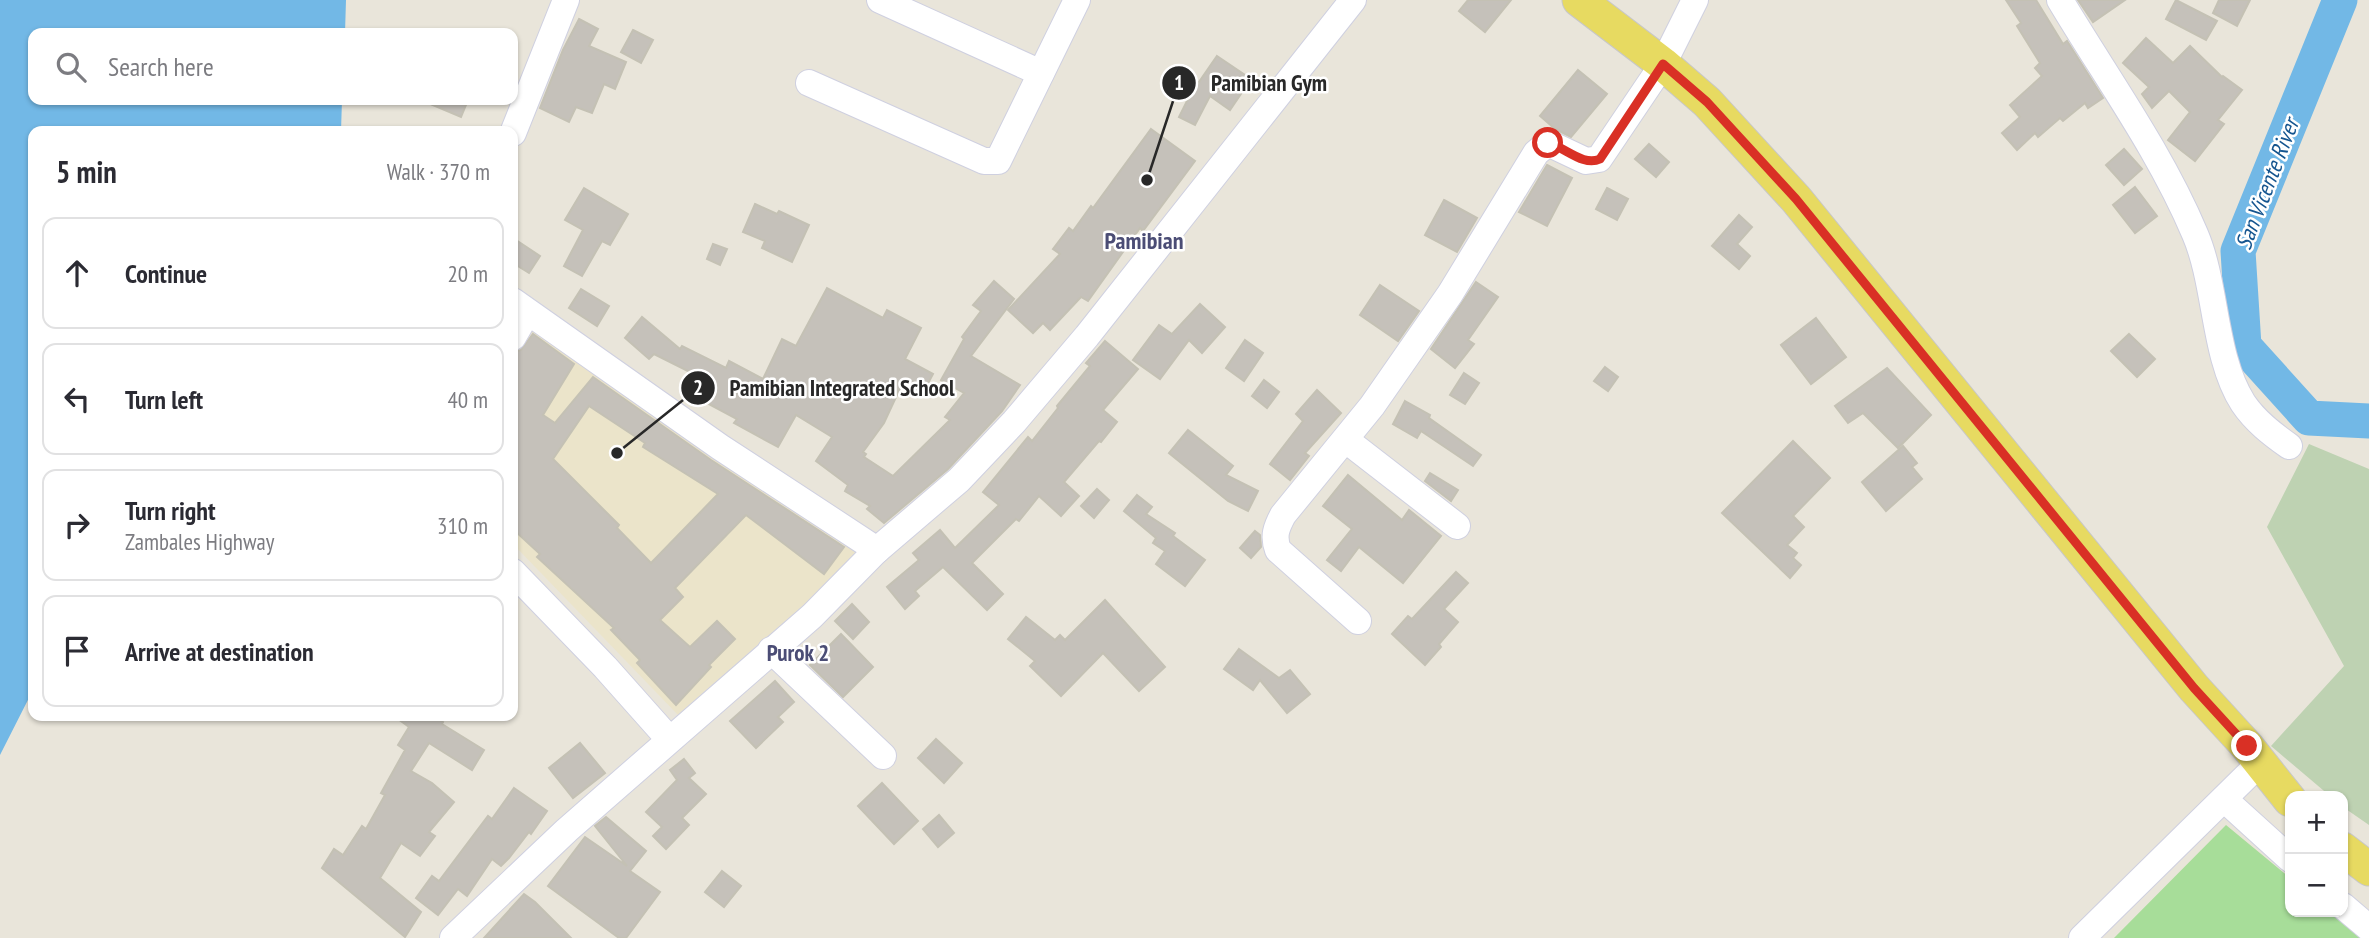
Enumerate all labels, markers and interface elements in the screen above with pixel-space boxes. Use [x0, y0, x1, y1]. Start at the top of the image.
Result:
search box [28, 28, 518, 105]
icon: search [52, 48, 90, 86]
text: Search here [108, 50, 214, 83]
callout: Pamibian Gym [1162, 61, 1341, 105]
text: Pamibian Gym [1211, 68, 1327, 97]
text: 1 [1174, 69, 1184, 96]
water label: San Vicente River [2228, 111, 2306, 253]
route start [1532, 127, 1563, 158]
text: 5 min [56, 152, 117, 191]
text: Walk · 370 m [387, 157, 490, 186]
district label: Pamibian [1105, 225, 1183, 256]
icon: ahead [58, 254, 96, 292]
text: Continue [125, 257, 207, 290]
text: 20 m [447, 259, 488, 288]
callout: Pamibian Integrated School [680, 366, 968, 410]
text: Pamibian Integrated School [729, 373, 955, 402]
text: 2 [693, 374, 703, 401]
icon: left [58, 380, 96, 418]
text: Turn left [125, 383, 203, 416]
text: 40 m [447, 385, 488, 414]
text: Turn right [125, 494, 216, 527]
icon: right [58, 506, 96, 544]
text: 310 m [437, 511, 488, 540]
text: Zambales Highway [125, 527, 274, 556]
icon: arrive [58, 632, 96, 670]
text: Arrive at destination [125, 635, 314, 668]
district label: Purok 2 [767, 638, 829, 667]
route end [2231, 730, 2262, 761]
map controls [2285, 791, 2348, 917]
button: + [2285, 791, 2348, 854]
button: − [2285, 854, 2348, 917]

